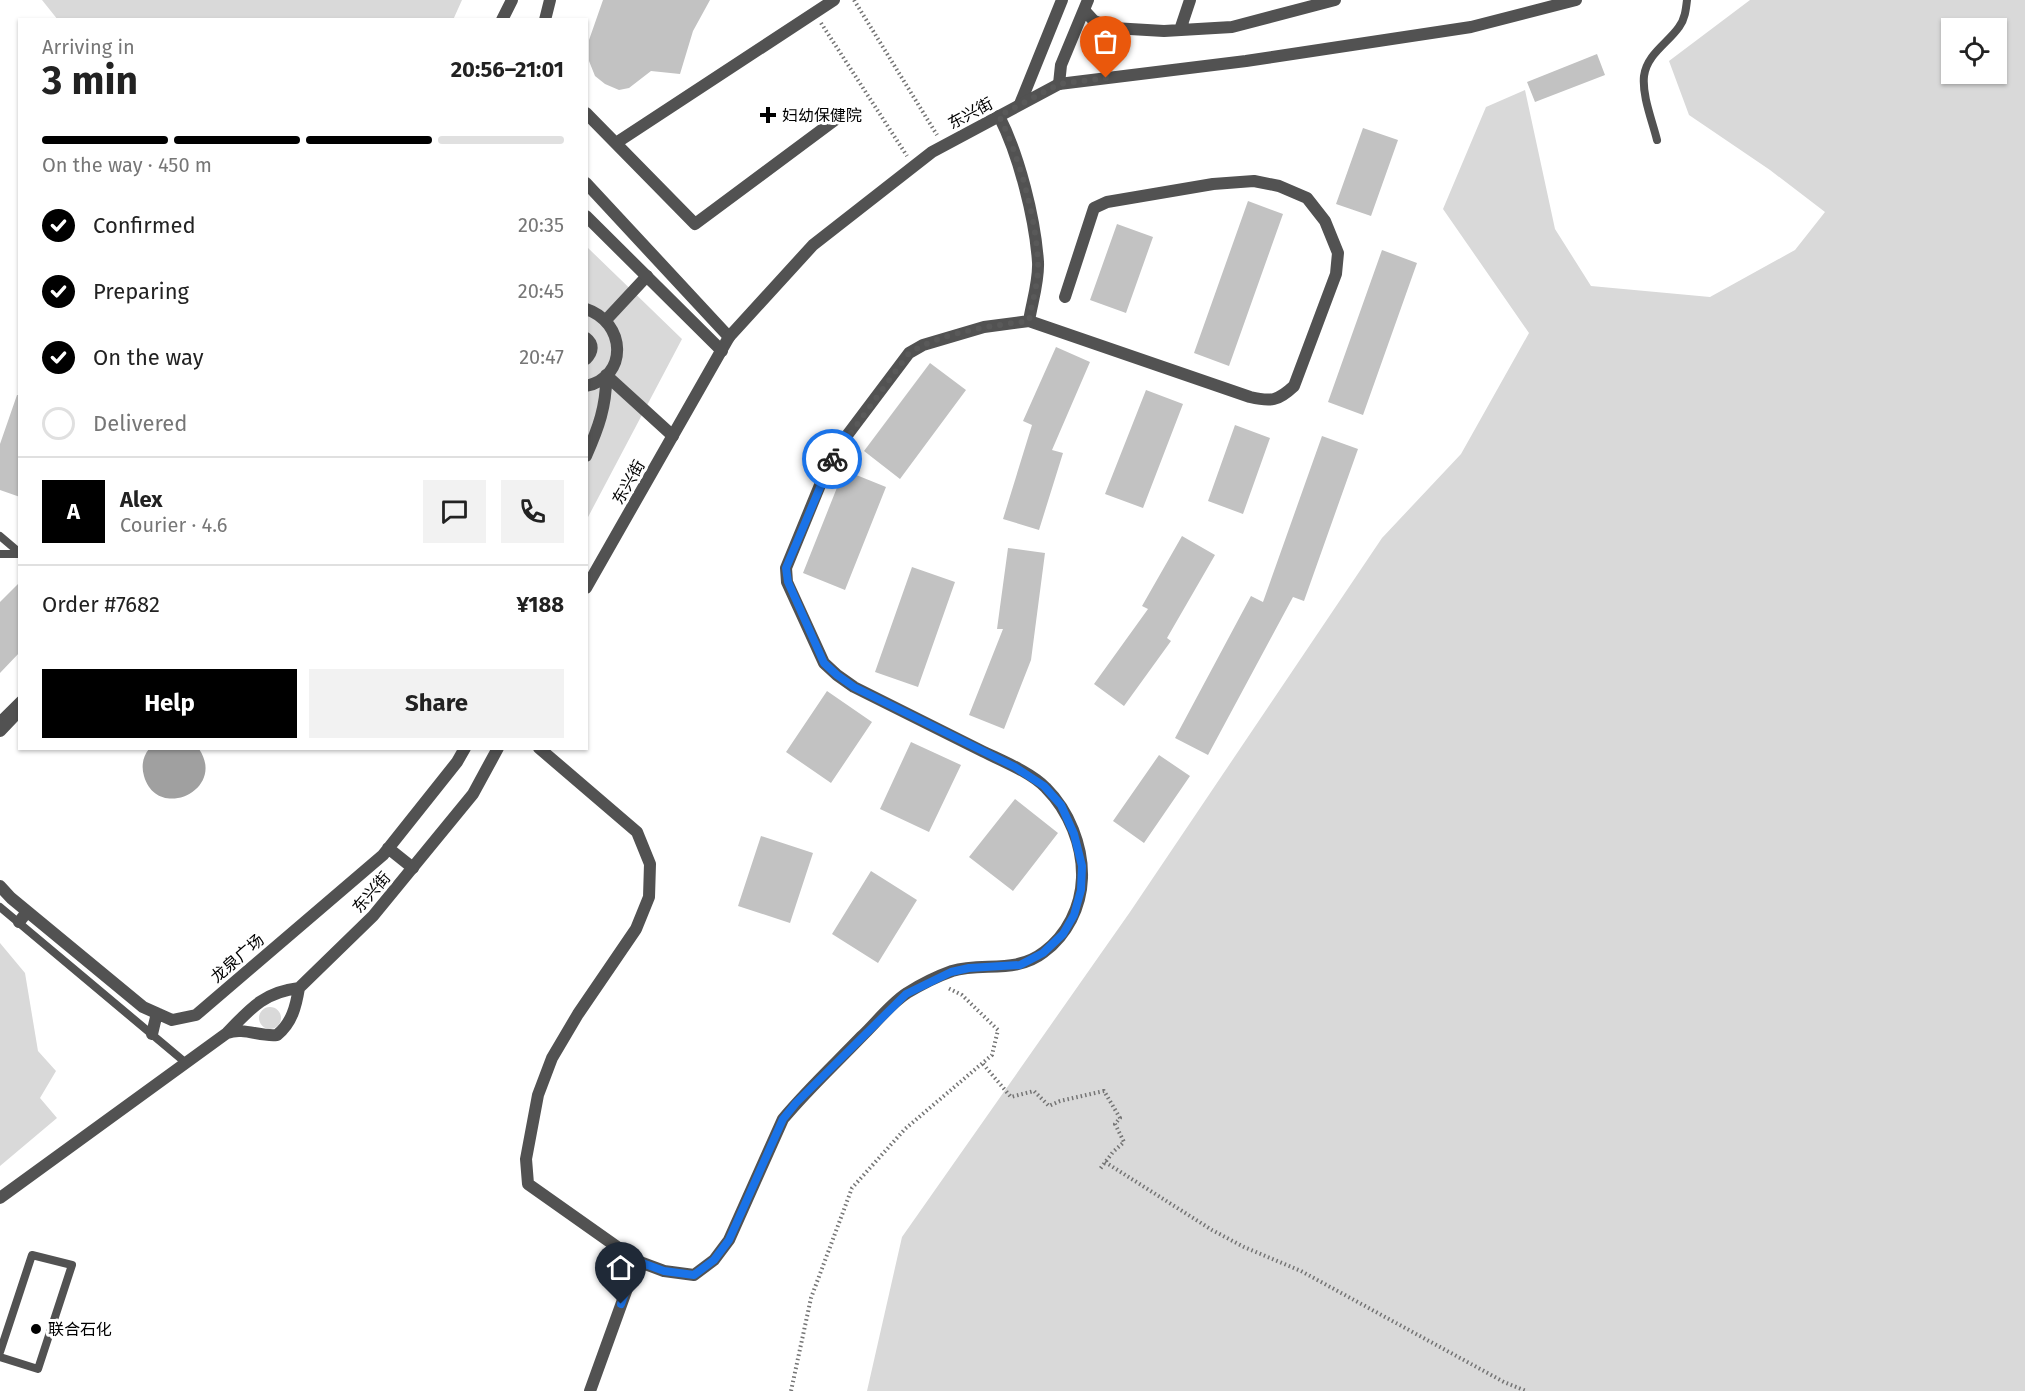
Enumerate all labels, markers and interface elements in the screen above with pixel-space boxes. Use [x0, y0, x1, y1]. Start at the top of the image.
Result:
pin [1080, 16, 1131, 78]
map controls [1941, 18, 2007, 84]
button: locate [1941, 18, 2007, 84]
icon: bag [1089, 25, 1122, 58]
text: Arriving in [42, 35, 135, 59]
text: 20:56–21:01 [451, 56, 564, 83]
text: 3 min [42, 58, 138, 104]
street label: 东兴街 [945, 94, 996, 133]
marker: 妇幼保健院 [759, 106, 777, 124]
place label: 妇幼保健院 [782, 106, 862, 125]
text: On the way · 450 m [42, 153, 212, 177]
icon: check [42, 209, 75, 242]
text: Confirmed [93, 212, 196, 239]
text: 20:35 [518, 213, 564, 237]
icon: check [42, 275, 75, 308]
text: Preparing [93, 278, 189, 305]
text: 20:45 [518, 279, 564, 303]
icon: check [42, 341, 75, 374]
text: On the way [93, 344, 204, 371]
text: 20:47 [519, 345, 564, 369]
text: Delivered [93, 410, 188, 437]
courier [802, 429, 862, 489]
icon: bike [816, 443, 849, 476]
street label: 东兴街 [608, 457, 649, 508]
button: chat [423, 480, 486, 543]
button: phone [501, 480, 564, 543]
text: Alex [120, 486, 163, 513]
text: A [67, 498, 80, 525]
text: Courier · 4.6 [120, 513, 227, 537]
text: Order #7682 [42, 591, 160, 618]
text: ¥188 [516, 591, 564, 618]
button: Help [42, 669, 297, 738]
button: Share [309, 669, 564, 738]
street label: 东兴街 [348, 868, 394, 917]
street label: 龙泉广场 [207, 930, 268, 987]
pin [595, 1242, 646, 1304]
icon: home [604, 1251, 637, 1284]
place label: 联合石化 [48, 1320, 112, 1339]
marker: 联合石化 [29, 1322, 43, 1336]

